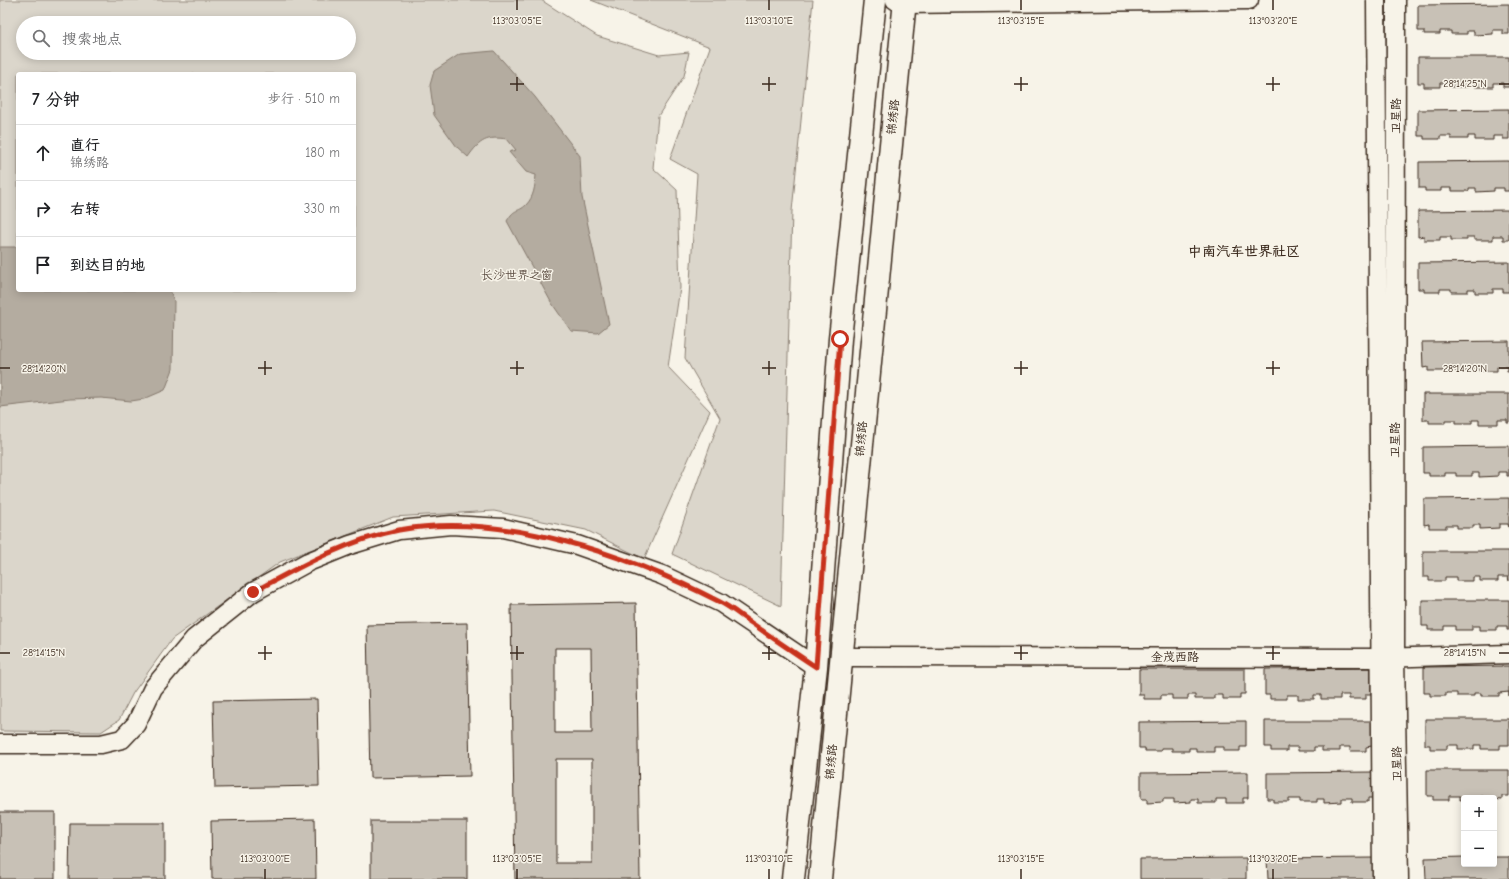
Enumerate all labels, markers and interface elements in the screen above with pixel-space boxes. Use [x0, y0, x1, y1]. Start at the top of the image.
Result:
text: 113°03'05"E [493, 15, 541, 27]
text: 113°03'10"E [745, 15, 793, 27]
text: 113°03'15"E [998, 15, 1044, 27]
text: 113°03'20"E [1249, 15, 1297, 27]
search box [16, 16, 356, 60]
icon: search [30, 27, 52, 49]
text: 搜索地点 [62, 30, 122, 48]
text: 28°14'25"N [1443, 78, 1487, 90]
text: 7 分钟 [32, 90, 80, 109]
text: 步行 · 510 m [268, 91, 340, 106]
street label: 锦绣路 [884, 98, 902, 136]
street label: 卫星路 [1389, 98, 1403, 134]
text: 直行 [70, 136, 100, 154]
icon: ahead [32, 142, 54, 164]
text: 180 m [305, 145, 340, 160]
text: 锦绣路 [70, 155, 109, 170]
icon: right [32, 198, 54, 220]
text: 右转 [70, 200, 100, 218]
text: 330 m [304, 201, 340, 216]
district label: 中南汽车世界社区 [1188, 243, 1300, 260]
icon: arrive [32, 254, 54, 276]
text: 到达目的地 [70, 256, 145, 274]
park label: 长沙世界之窗 [481, 268, 553, 282]
route start [831, 330, 849, 348]
text: 28°14'20"N [22, 363, 66, 375]
text: 28°14'20"N [1443, 363, 1487, 375]
street label: 锦绣路 [852, 420, 870, 458]
street label: 卫星路 [1388, 422, 1402, 458]
route end [244, 583, 262, 601]
text: 28°14'15"N [23, 647, 65, 659]
text: 28°14'15"N [1444, 647, 1486, 659]
street label: 金茂西路 [1151, 650, 1199, 664]
street label: 锦绣路 [822, 743, 840, 781]
street label: 卫星路 [1390, 746, 1404, 782]
map controls [1461, 795, 1497, 867]
button: + [1461, 795, 1497, 831]
button: − [1461, 831, 1497, 867]
text: 113°03'00"E [240, 853, 290, 865]
text: 113°03'05"E [493, 853, 541, 865]
text: 113°03'10"E [745, 853, 793, 865]
text: 113°03'15"E [998, 853, 1044, 865]
text: 113°03'20"E [1249, 853, 1297, 865]

